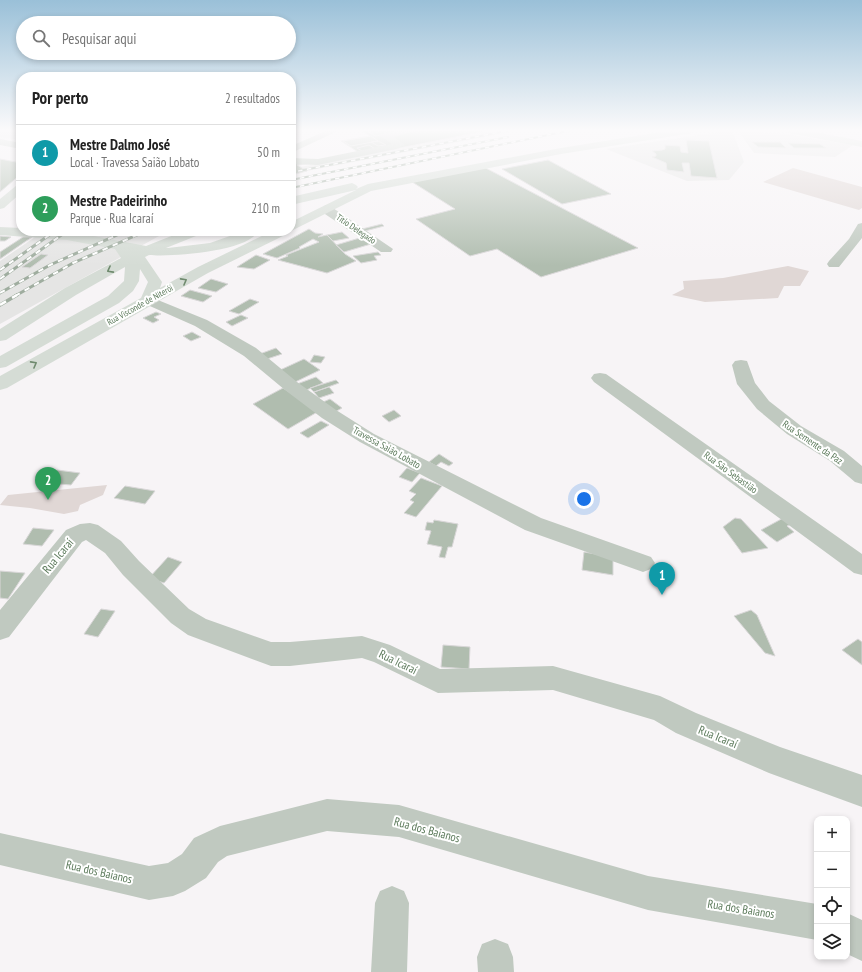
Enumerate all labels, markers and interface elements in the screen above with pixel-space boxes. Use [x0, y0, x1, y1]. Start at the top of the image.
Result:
search box [16, 16, 296, 60]
icon: search [30, 27, 52, 49]
text: Pesquisar aqui [62, 29, 136, 48]
text: Por perto [32, 87, 88, 109]
text: 2 resultados [225, 90, 280, 107]
text: Mestre Dalmo José [70, 135, 170, 154]
text: 1 [42, 144, 48, 161]
text: 50 m [257, 144, 280, 161]
text: Local · Travessa Saião Lobato [70, 154, 199, 171]
text: Mestre Padeirinho [70, 191, 167, 210]
text: 2 [42, 200, 48, 217]
text: 210 m [251, 200, 280, 217]
text: Parque · Rua Icaraí [70, 210, 153, 227]
street label: Titio Delegado [334, 211, 378, 246]
one-way arrow [107, 265, 114, 273]
one-way arrow [180, 278, 187, 285]
street label: Rua Visconde de Niterói [105, 282, 175, 327]
one-way arrow [29, 361, 37, 368]
street label: Rua Semente da Paz [780, 417, 846, 468]
street label: Travessa Saião Lobato [351, 423, 423, 471]
street label: Rua São Sebastião [701, 449, 760, 496]
pin: 2 [35, 467, 61, 500]
your location [574, 489, 594, 509]
street label: Rua Icaraí [39, 535, 77, 576]
pin: 1 [649, 562, 675, 595]
street label: Rua Icaraí [377, 646, 420, 677]
street label: Rua Icaraí [696, 722, 740, 751]
street label: Rua dos Baianos [393, 814, 462, 846]
map controls [814, 816, 850, 960]
button: + [814, 816, 850, 852]
button: − [814, 852, 850, 888]
street label: Rua dos Baianos [64, 857, 134, 886]
button: locate [814, 888, 850, 924]
street label: Rua dos Baianos [706, 896, 776, 921]
button: layers [814, 924, 850, 960]

